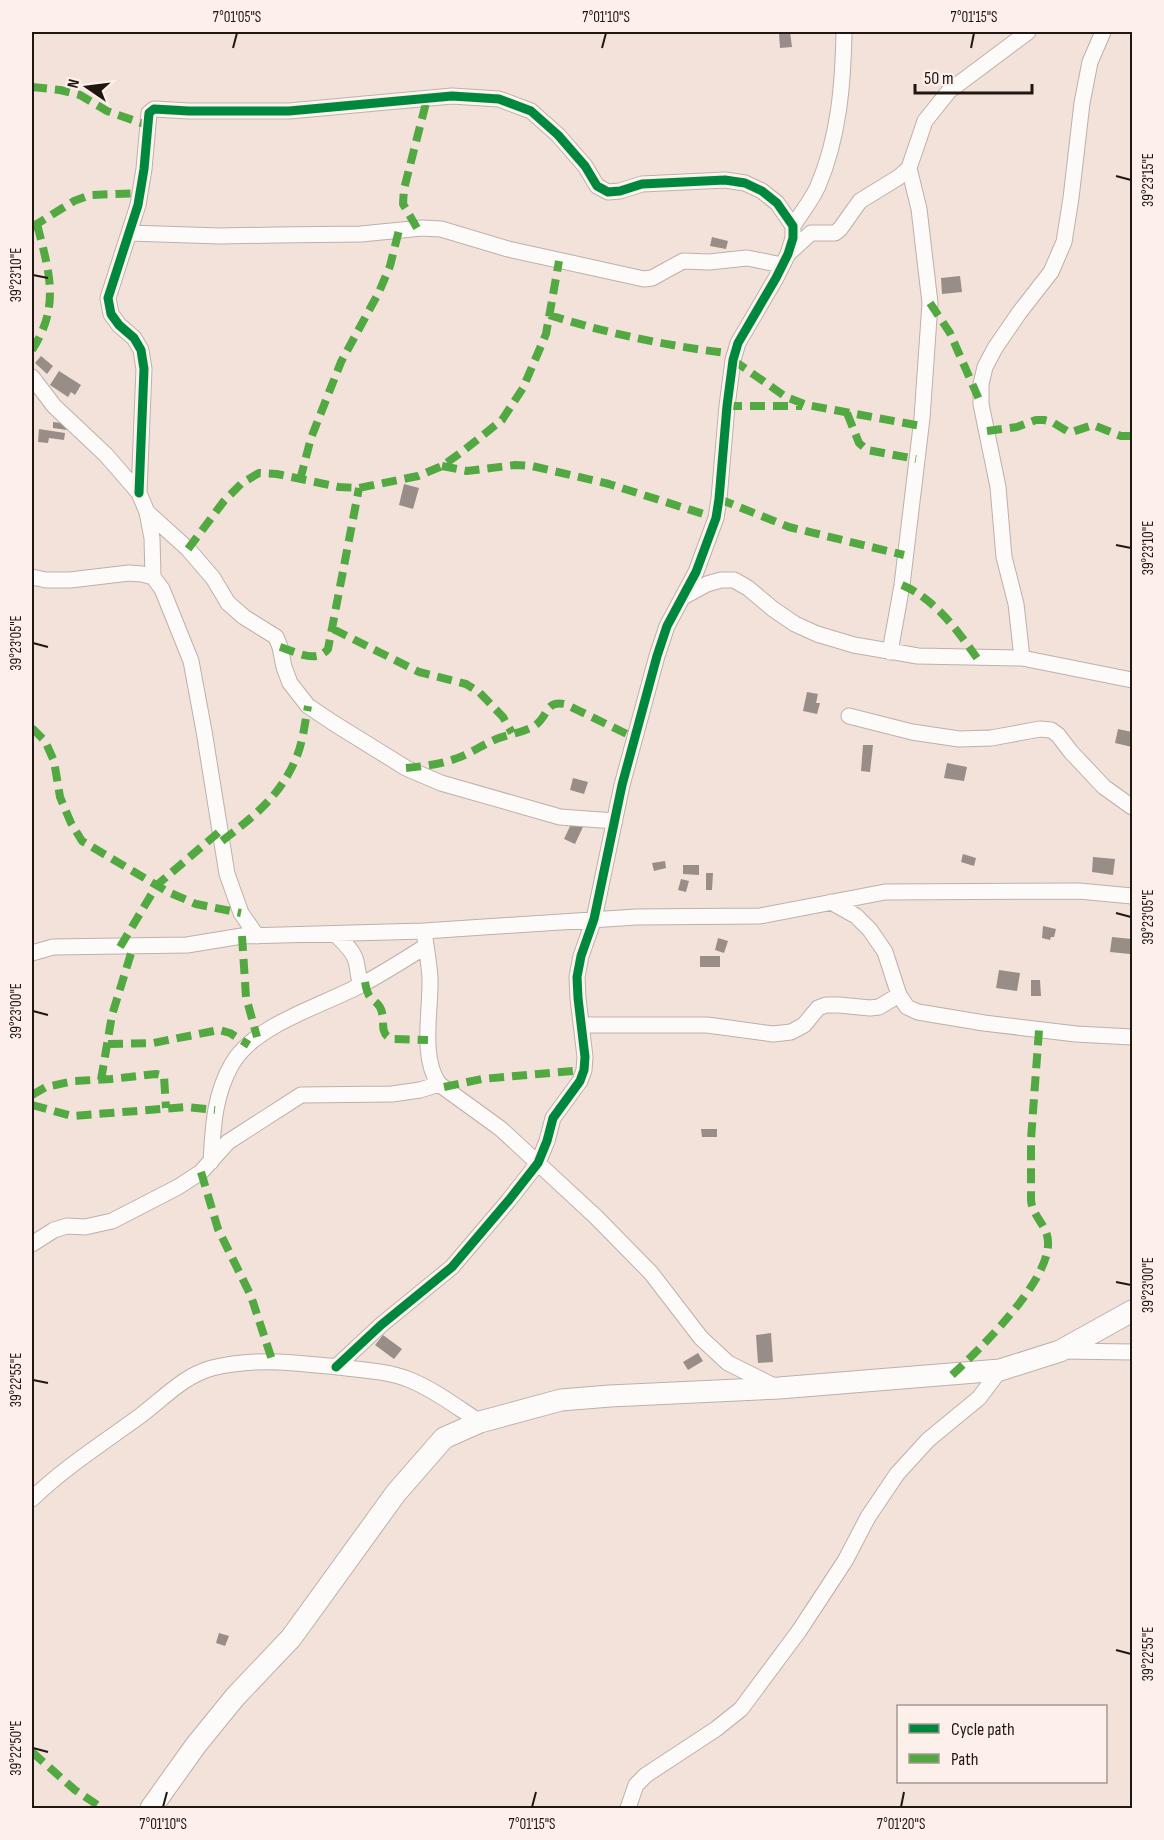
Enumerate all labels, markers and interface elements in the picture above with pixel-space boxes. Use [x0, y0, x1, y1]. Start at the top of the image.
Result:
text: 7°01'05"S [213, 8, 261, 27]
text: 7°01'10"S [582, 8, 630, 27]
text: 7°01'15"S [950, 8, 998, 27]
north arrow [57, 57, 117, 117]
scale bar [915, 57, 1032, 95]
text: 50 m [924, 68, 954, 89]
text: N [64, 77, 84, 90]
text: 39°23'15"E [1139, 153, 1158, 207]
text: 39°23'10"E [7, 248, 26, 302]
text: 39°23'10"E [1139, 521, 1158, 575]
text: 39°23'05"E [7, 615, 26, 671]
text: 39°23'05"E [1139, 889, 1158, 945]
text: 39°23'00"E [7, 983, 26, 1039]
text: 39°23'00"E [1139, 1257, 1158, 1313]
text: 39°22'55"E [7, 1353, 26, 1407]
text: 39°22'55"E [1139, 1627, 1158, 1681]
legend [897, 1705, 1107, 1783]
text: Cycle path [951, 1719, 1015, 1740]
text: 39°22'50"E [7, 1720, 26, 1776]
text: Path [951, 1749, 979, 1770]
text: 7°01'10"S [139, 1815, 187, 1834]
text: 7°01'15"S [508, 1815, 556, 1834]
text: 7°01'20"S [877, 1815, 925, 1834]

